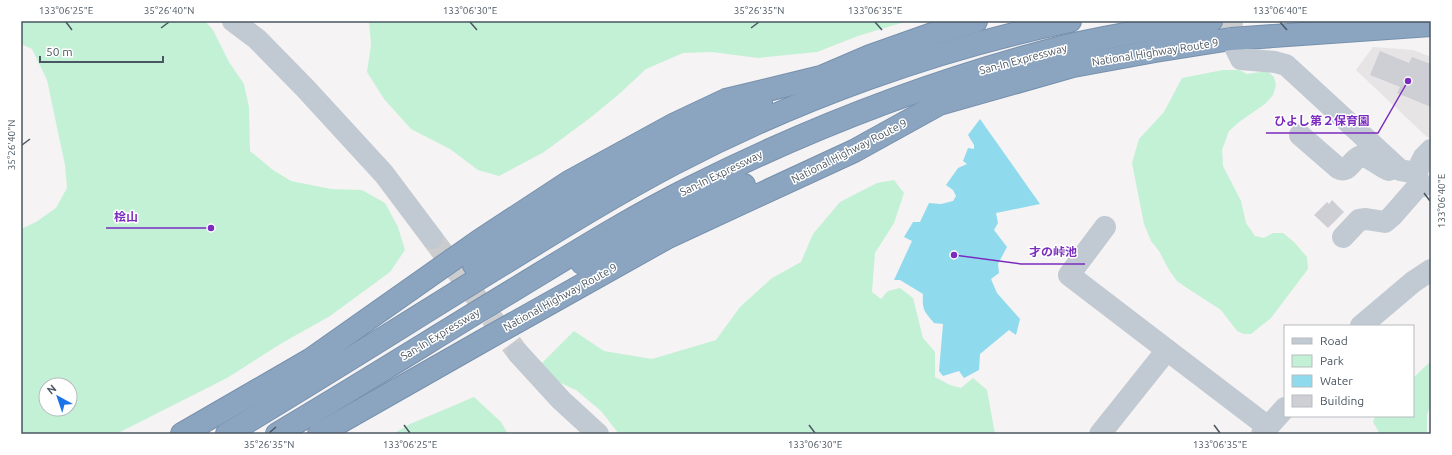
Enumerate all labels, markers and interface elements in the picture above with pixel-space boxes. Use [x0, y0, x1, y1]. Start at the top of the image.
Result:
text: 133°06'25"E [39, 5, 94, 16]
text: 35°26'40"N [144, 5, 194, 16]
text: 133°06'30"E [443, 5, 498, 16]
text: 35°26'35"N [734, 5, 784, 16]
text: 133°06'35"E [848, 5, 903, 16]
text: 133°06'40"E [1253, 5, 1308, 16]
street label: National Highway Route 9 [1091, 36, 1219, 68]
scale bar [40, 38, 163, 64]
street label: San-In Expressway [978, 41, 1069, 76]
text: 50 m [46, 45, 73, 58]
callout: ひよし第２保育園 [1266, 109, 1378, 133]
text: ひよし第２保育園 [1274, 114, 1370, 127]
street label: National Highway Route 9 [789, 117, 909, 185]
text: 35°26'40"N [6, 120, 17, 170]
street label: San-In Expressway [678, 148, 765, 198]
text: 133°06'40"E [1436, 173, 1447, 228]
callout: 桧山 [106, 204, 146, 228]
text: 桧山 [114, 210, 138, 223]
callout: 才の峠池 [1021, 240, 1085, 264]
text: 才の峠池 [1029, 245, 1077, 258]
street label: National Highway Route 9 [501, 261, 619, 333]
street label: San-In Expressway [398, 305, 482, 362]
legend [1284, 325, 1414, 417]
text: Road [1320, 334, 1348, 347]
text: Park [1320, 354, 1344, 367]
text: Water [1320, 374, 1353, 387]
north arrow [38, 377, 78, 417]
text: N [45, 382, 59, 397]
text: Building [1320, 394, 1364, 407]
text: 35°26'35"N [244, 439, 294, 450]
text: 133°06'25"E [383, 439, 438, 450]
text: 133°06'30"E [788, 439, 843, 450]
text: 133°06'35"E [1193, 439, 1248, 450]

